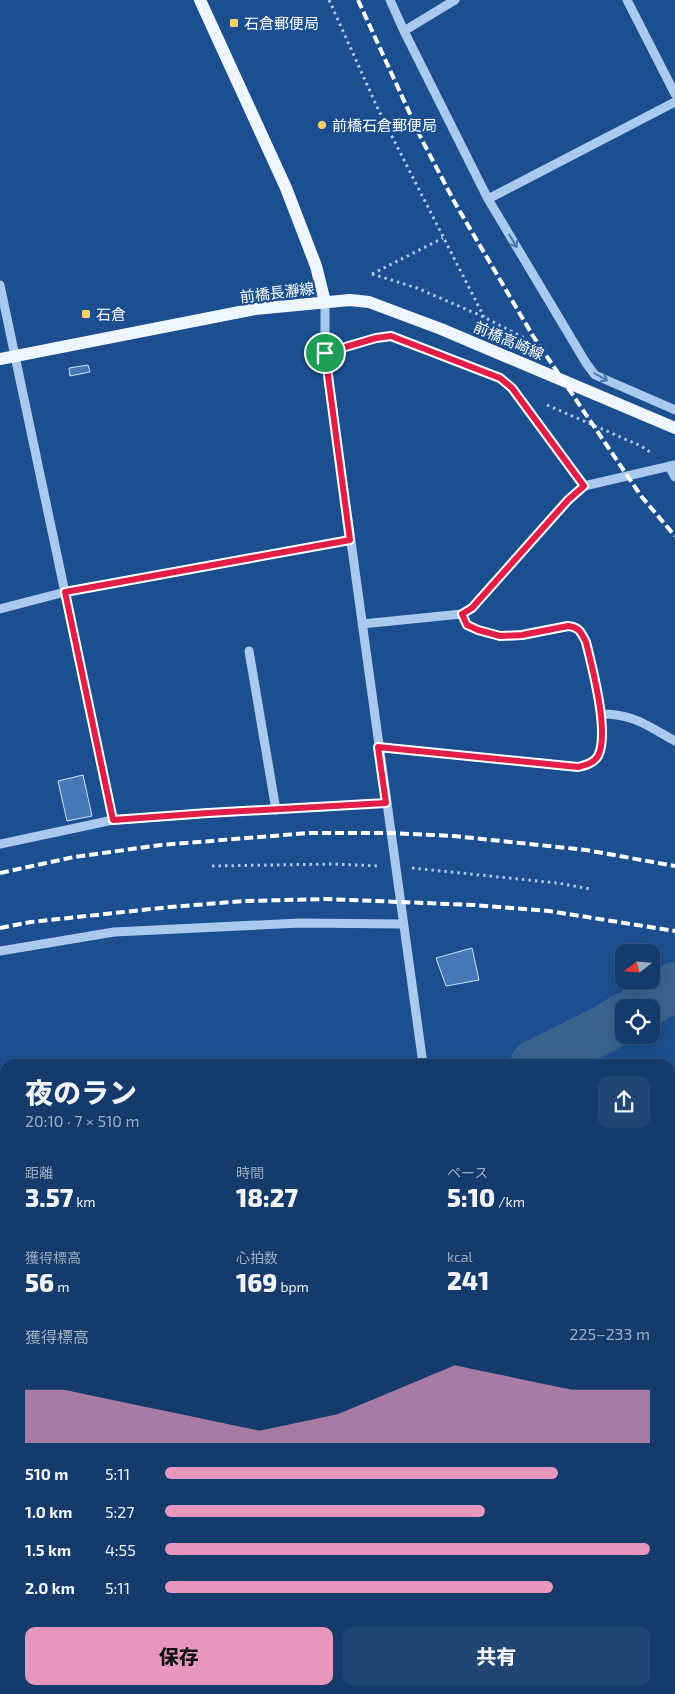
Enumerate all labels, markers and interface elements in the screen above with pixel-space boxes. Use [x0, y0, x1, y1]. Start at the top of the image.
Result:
place label: 石倉郵便局 [244, 14, 319, 32]
marker: 石倉郵便局 [228, 17, 240, 29]
place label: 前橋石倉郵便局 [332, 116, 437, 134]
marker: 前橋石倉郵便局 [316, 119, 328, 131]
one-way arrow [509, 234, 519, 248]
street label: 前橋長瀞線 [239, 278, 315, 306]
place label: 石倉 [96, 305, 126, 323]
marker: 石倉 [80, 308, 92, 320]
street label: 前橋高崎線 [471, 317, 547, 363]
pin [304, 332, 346, 374]
icon: arrive [311, 339, 339, 367]
one-way arrow [593, 372, 607, 382]
north arrow [615, 944, 660, 989]
map controls [615, 944, 660, 1044]
button: locate [615, 999, 660, 1044]
text: 夜のラン [25, 1075, 137, 1109]
button: share [598, 1076, 650, 1128]
text: 20:10 · 7 × 510 m [25, 1111, 140, 1130]
text: 距離 [25, 1164, 53, 1181]
text: 時間 [236, 1164, 264, 1181]
text: ペース [447, 1164, 488, 1181]
text: 3.57 [25, 1182, 73, 1212]
text: 18:27 [236, 1182, 298, 1212]
text: 5:10 [447, 1182, 495, 1212]
text: km [73, 1193, 96, 1210]
text: /km [495, 1193, 525, 1210]
text: kcal [447, 1248, 473, 1265]
text: 獲得標高 [25, 1249, 81, 1266]
text: 心拍数 [236, 1249, 278, 1266]
text: 241 [447, 1265, 489, 1295]
text: 56 [25, 1267, 54, 1297]
text: 169 [236, 1267, 277, 1297]
text: m [54, 1278, 69, 1295]
text: bpm [277, 1278, 309, 1295]
text: 225–233 m [570, 1324, 650, 1343]
text: 獲得標高 [25, 1327, 89, 1346]
text: 510 m [25, 1464, 68, 1483]
text: 5:11 [105, 1464, 130, 1483]
text: 1.0 km [25, 1502, 72, 1521]
text: 5:27 [105, 1502, 135, 1521]
text: 1.5 km [25, 1540, 71, 1559]
text: 4:55 [105, 1540, 136, 1559]
text: 2.0 km [25, 1578, 75, 1597]
text: 5:11 [105, 1578, 130, 1597]
button: 保存 [25, 1627, 333, 1685]
button: 共有 [343, 1627, 650, 1685]

